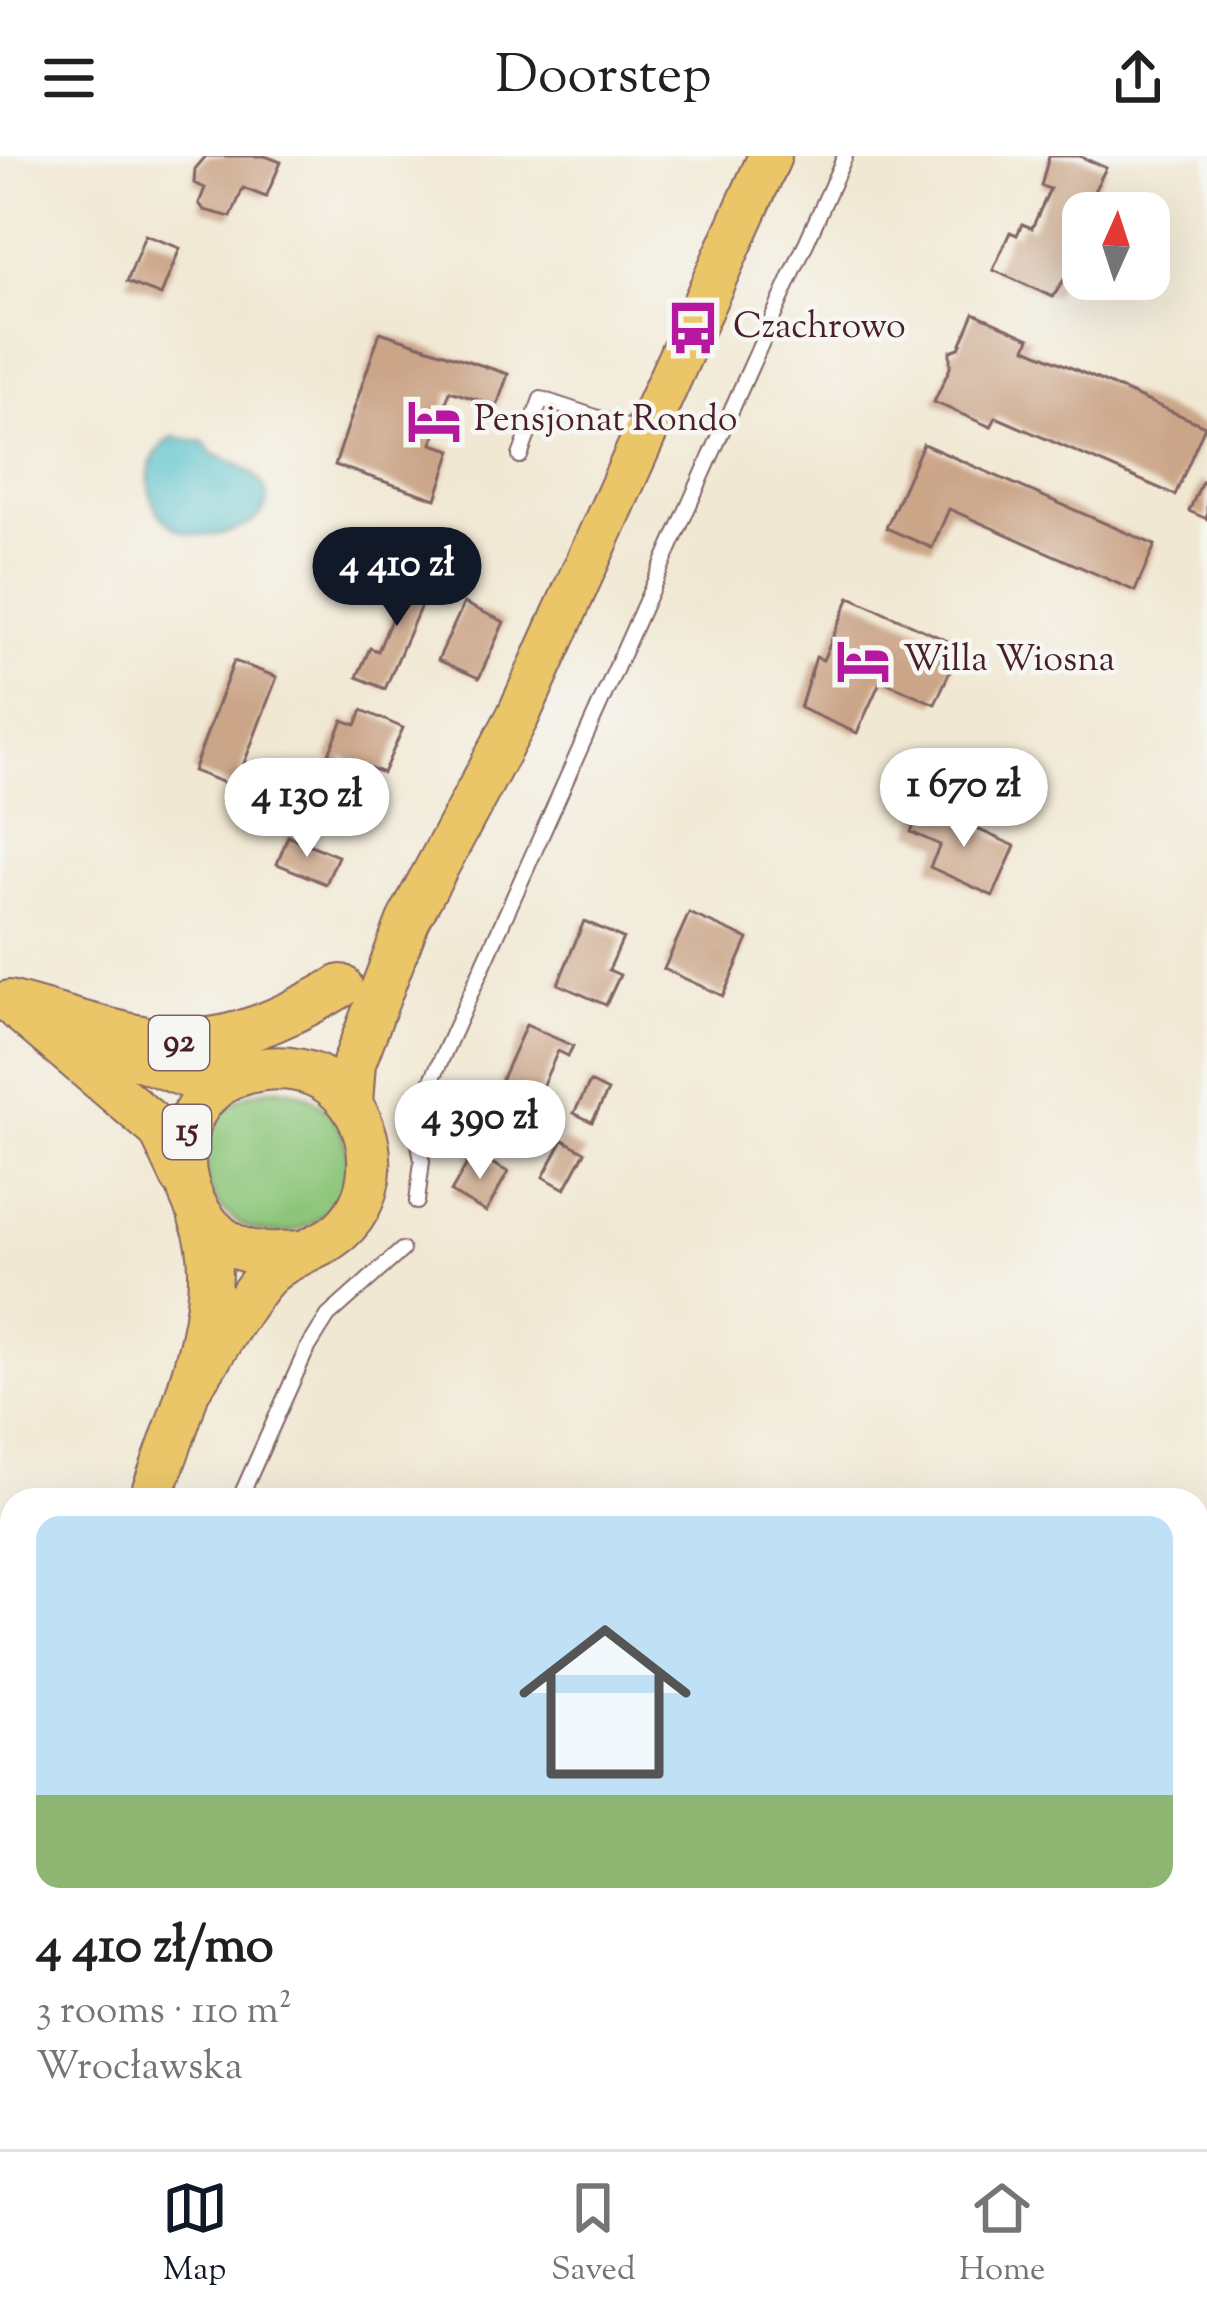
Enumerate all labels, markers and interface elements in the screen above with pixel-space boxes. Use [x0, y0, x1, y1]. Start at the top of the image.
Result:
text: Doorstep [495, 39, 712, 117]
icon: menu [36, 45, 102, 111]
icon: share [1105, 45, 1171, 111]
north arrow [1062, 192, 1170, 300]
map controls [1062, 192, 1170, 300]
bus stop icon: Czachrowo [664, 299, 722, 357]
place label: Czachrowo [733, 302, 906, 354]
hotel icon: Pensjonat Rondo [405, 392, 463, 450]
place label: Pensjonat Rondo [474, 395, 737, 447]
pin: 4 410 zł [273, 527, 521, 629]
text: 4 410 zł [339, 538, 455, 594]
hotel icon: Willa Wiosna [834, 632, 892, 690]
place label: Willa Wiosna [903, 635, 1115, 687]
pin: 1 670 zł [840, 748, 1088, 850]
pin: 4 130 zł [183, 758, 431, 860]
text: 1 670 zł [907, 759, 1021, 815]
text: 4 130 zł [251, 769, 363, 825]
road number: 92 [149, 1016, 209, 1070]
pin: 4 390 zł [356, 1080, 604, 1182]
text: 4 390 zł [422, 1091, 538, 1147]
road number: 15 [163, 1105, 211, 1159]
icon: home [497, 1594, 713, 1810]
text: 4 410 zł/mo [36, 1912, 274, 1985]
text: 3 rooms · 110 m² [36, 1985, 292, 2041]
text: Wrocławska [36, 2041, 243, 2097]
tab: Map [162, 2175, 228, 2295]
tab: Saved [551, 2175, 636, 2295]
tab: Home [959, 2175, 1045, 2295]

